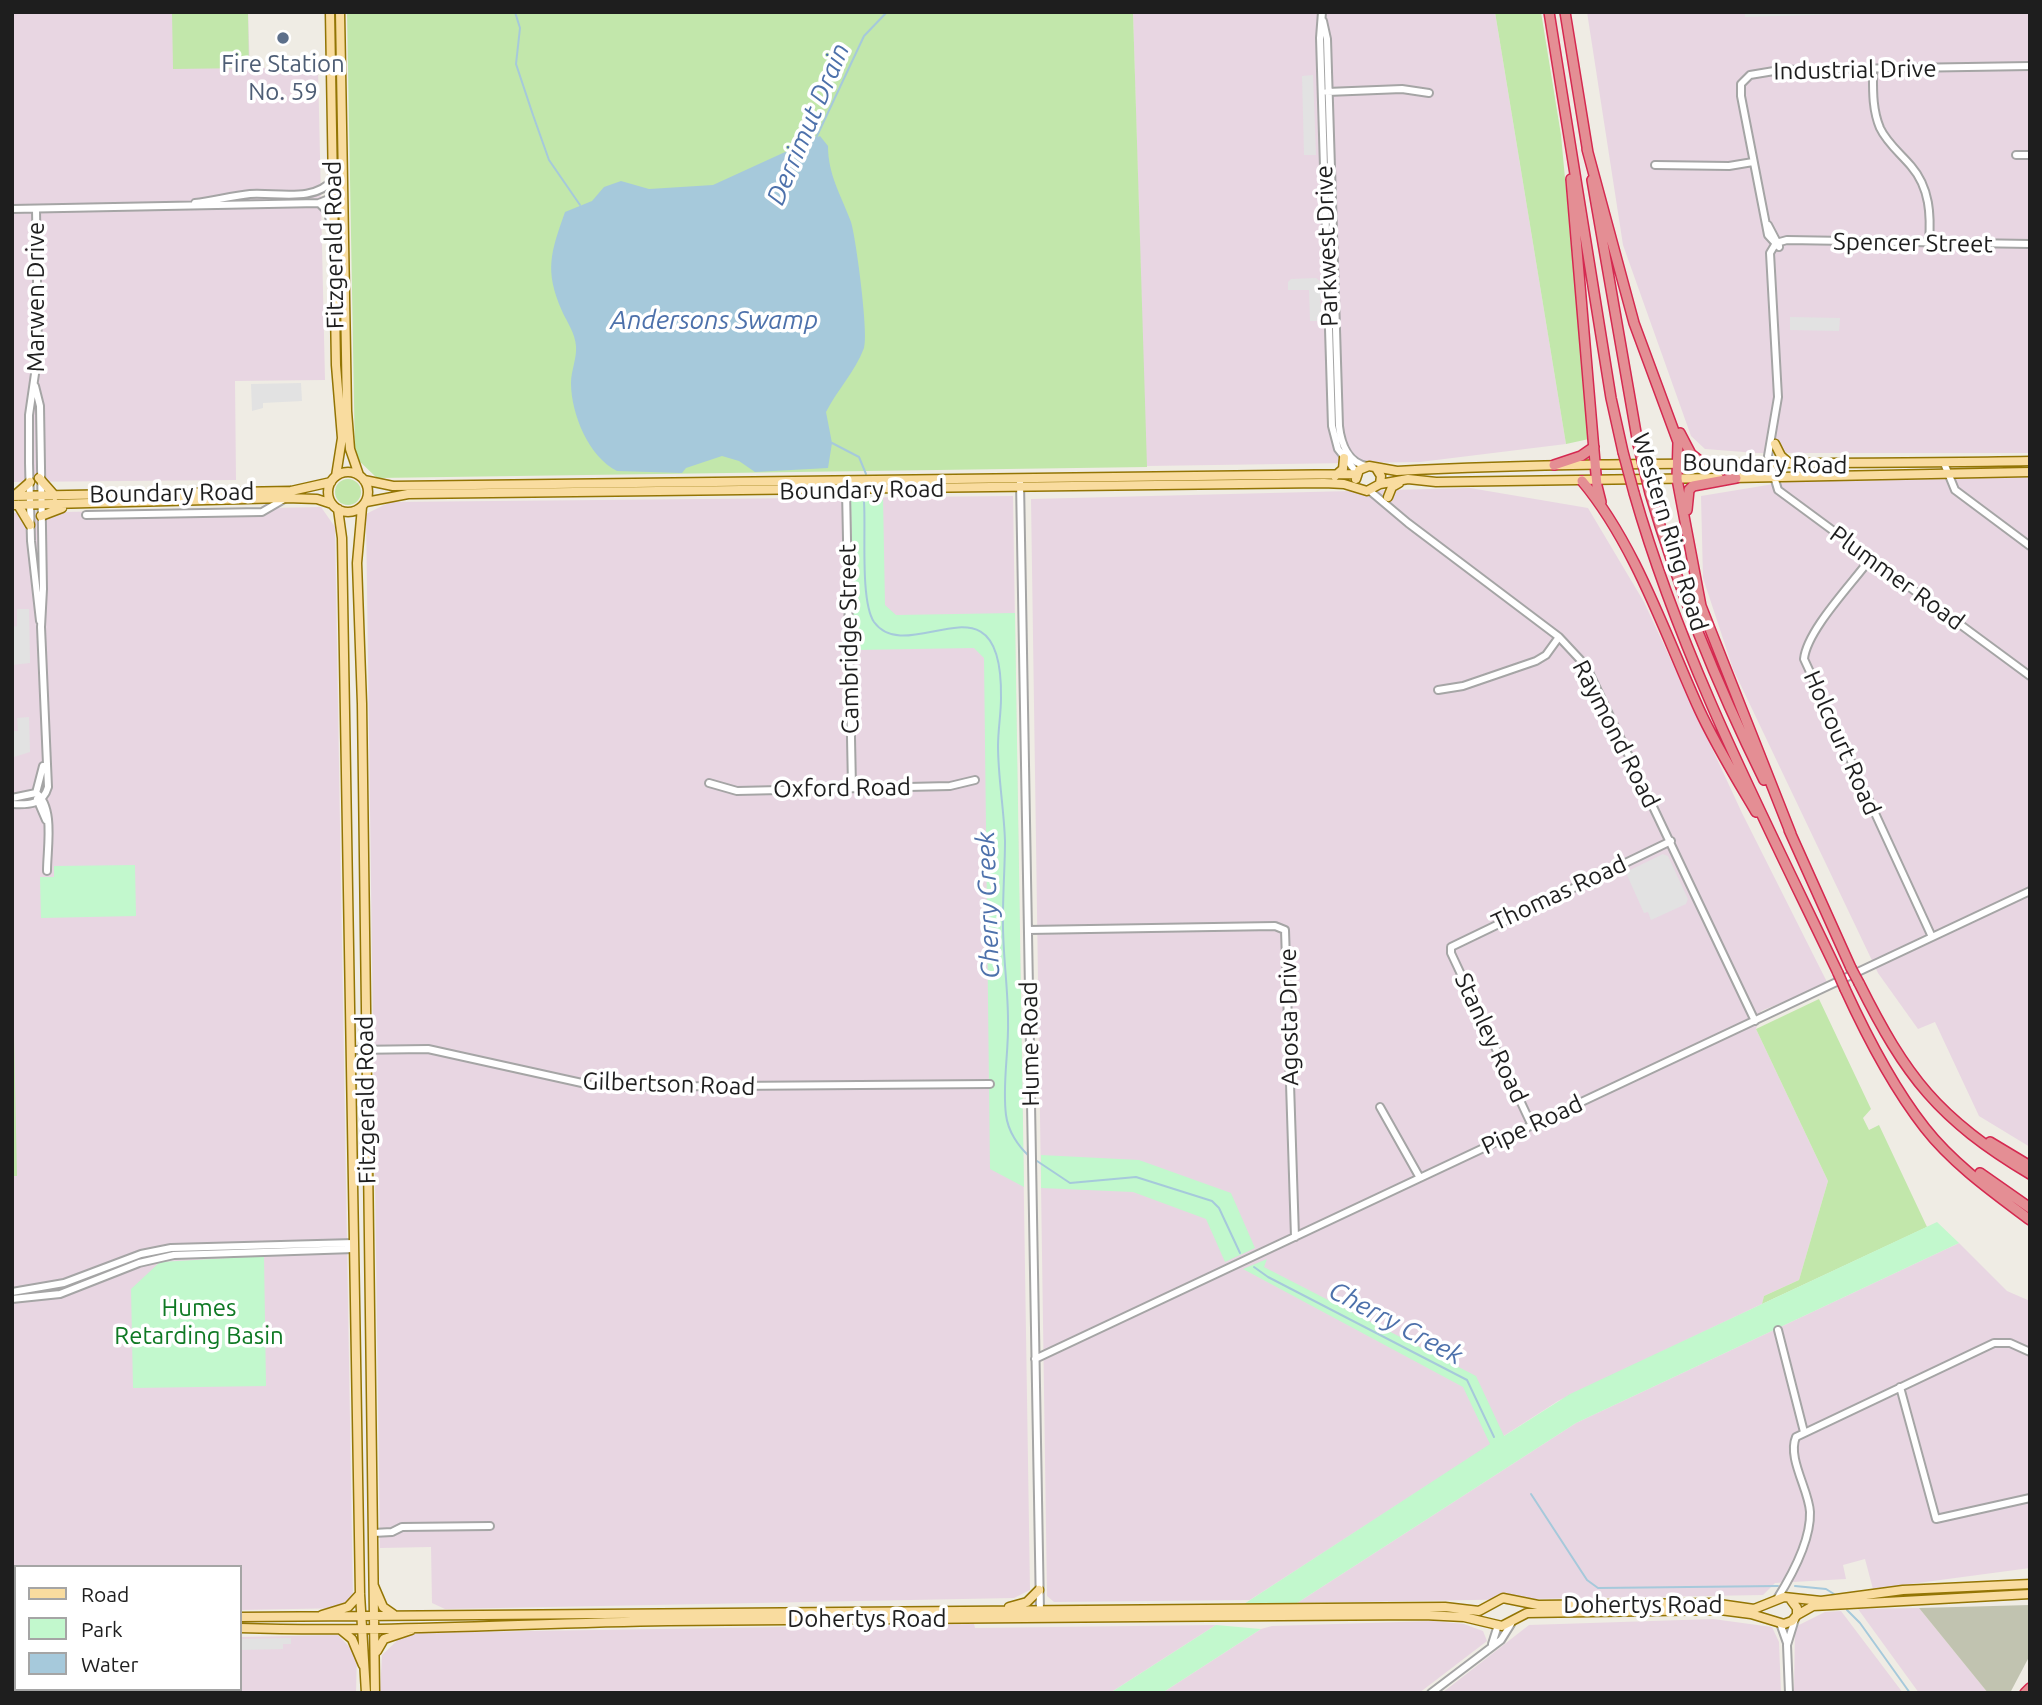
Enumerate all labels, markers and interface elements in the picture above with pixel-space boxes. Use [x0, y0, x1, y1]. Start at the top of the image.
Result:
marker: Fire Station No. 59 [275, 30, 291, 46]
water label: Derrimut Drain [760, 38, 856, 210]
place label: Fire Station No. 59 [221, 50, 345, 106]
street label: Industrial Drive [1773, 54, 1937, 86]
street label: Fitzgerald Road [318, 161, 350, 329]
street label: Parkwest Drive [1310, 165, 1344, 327]
street label: Marwen Drive [22, 222, 50, 372]
street label: Spencer Street [1833, 227, 1993, 259]
water label: Andersons Swamp [610, 304, 818, 336]
street label: Western Ring Road [1626, 430, 1714, 634]
street label: Boundary Road [1682, 448, 1848, 480]
street label: Boundary Road [779, 474, 945, 506]
street label: Boundary Road [89, 477, 255, 509]
street label: Plummer Road [1824, 520, 1970, 636]
street label: Cambridge Street [833, 544, 865, 734]
street label: Raymond Road [1566, 655, 1666, 813]
street label: Holcourt Road [1797, 666, 1887, 820]
street label: Oxford Road [773, 772, 911, 804]
water label: Cherry Creek [970, 831, 1006, 979]
street label: Thomas Road [1487, 849, 1631, 937]
street label: Agosta Drive [1273, 948, 1305, 1086]
street label: Stanley Road [1448, 969, 1534, 1107]
street label: Hume Road [1015, 981, 1045, 1107]
street label: Fitzgerald Road [350, 1016, 382, 1184]
street label: Gilbertson Road [582, 1067, 756, 1101]
street label: Pipe Road [1477, 1089, 1587, 1161]
water label: Cherry Creek [1323, 1275, 1469, 1371]
park label: Humes Retarding Basin [114, 1294, 284, 1350]
legend [14, 1565, 242, 1691]
text: Road [81, 1582, 129, 1606]
street label: Dohertys Road [1563, 1591, 1723, 1619]
street label: Dohertys Road [787, 1605, 947, 1633]
text: Park [81, 1617, 123, 1641]
text: Water [81, 1652, 139, 1676]

